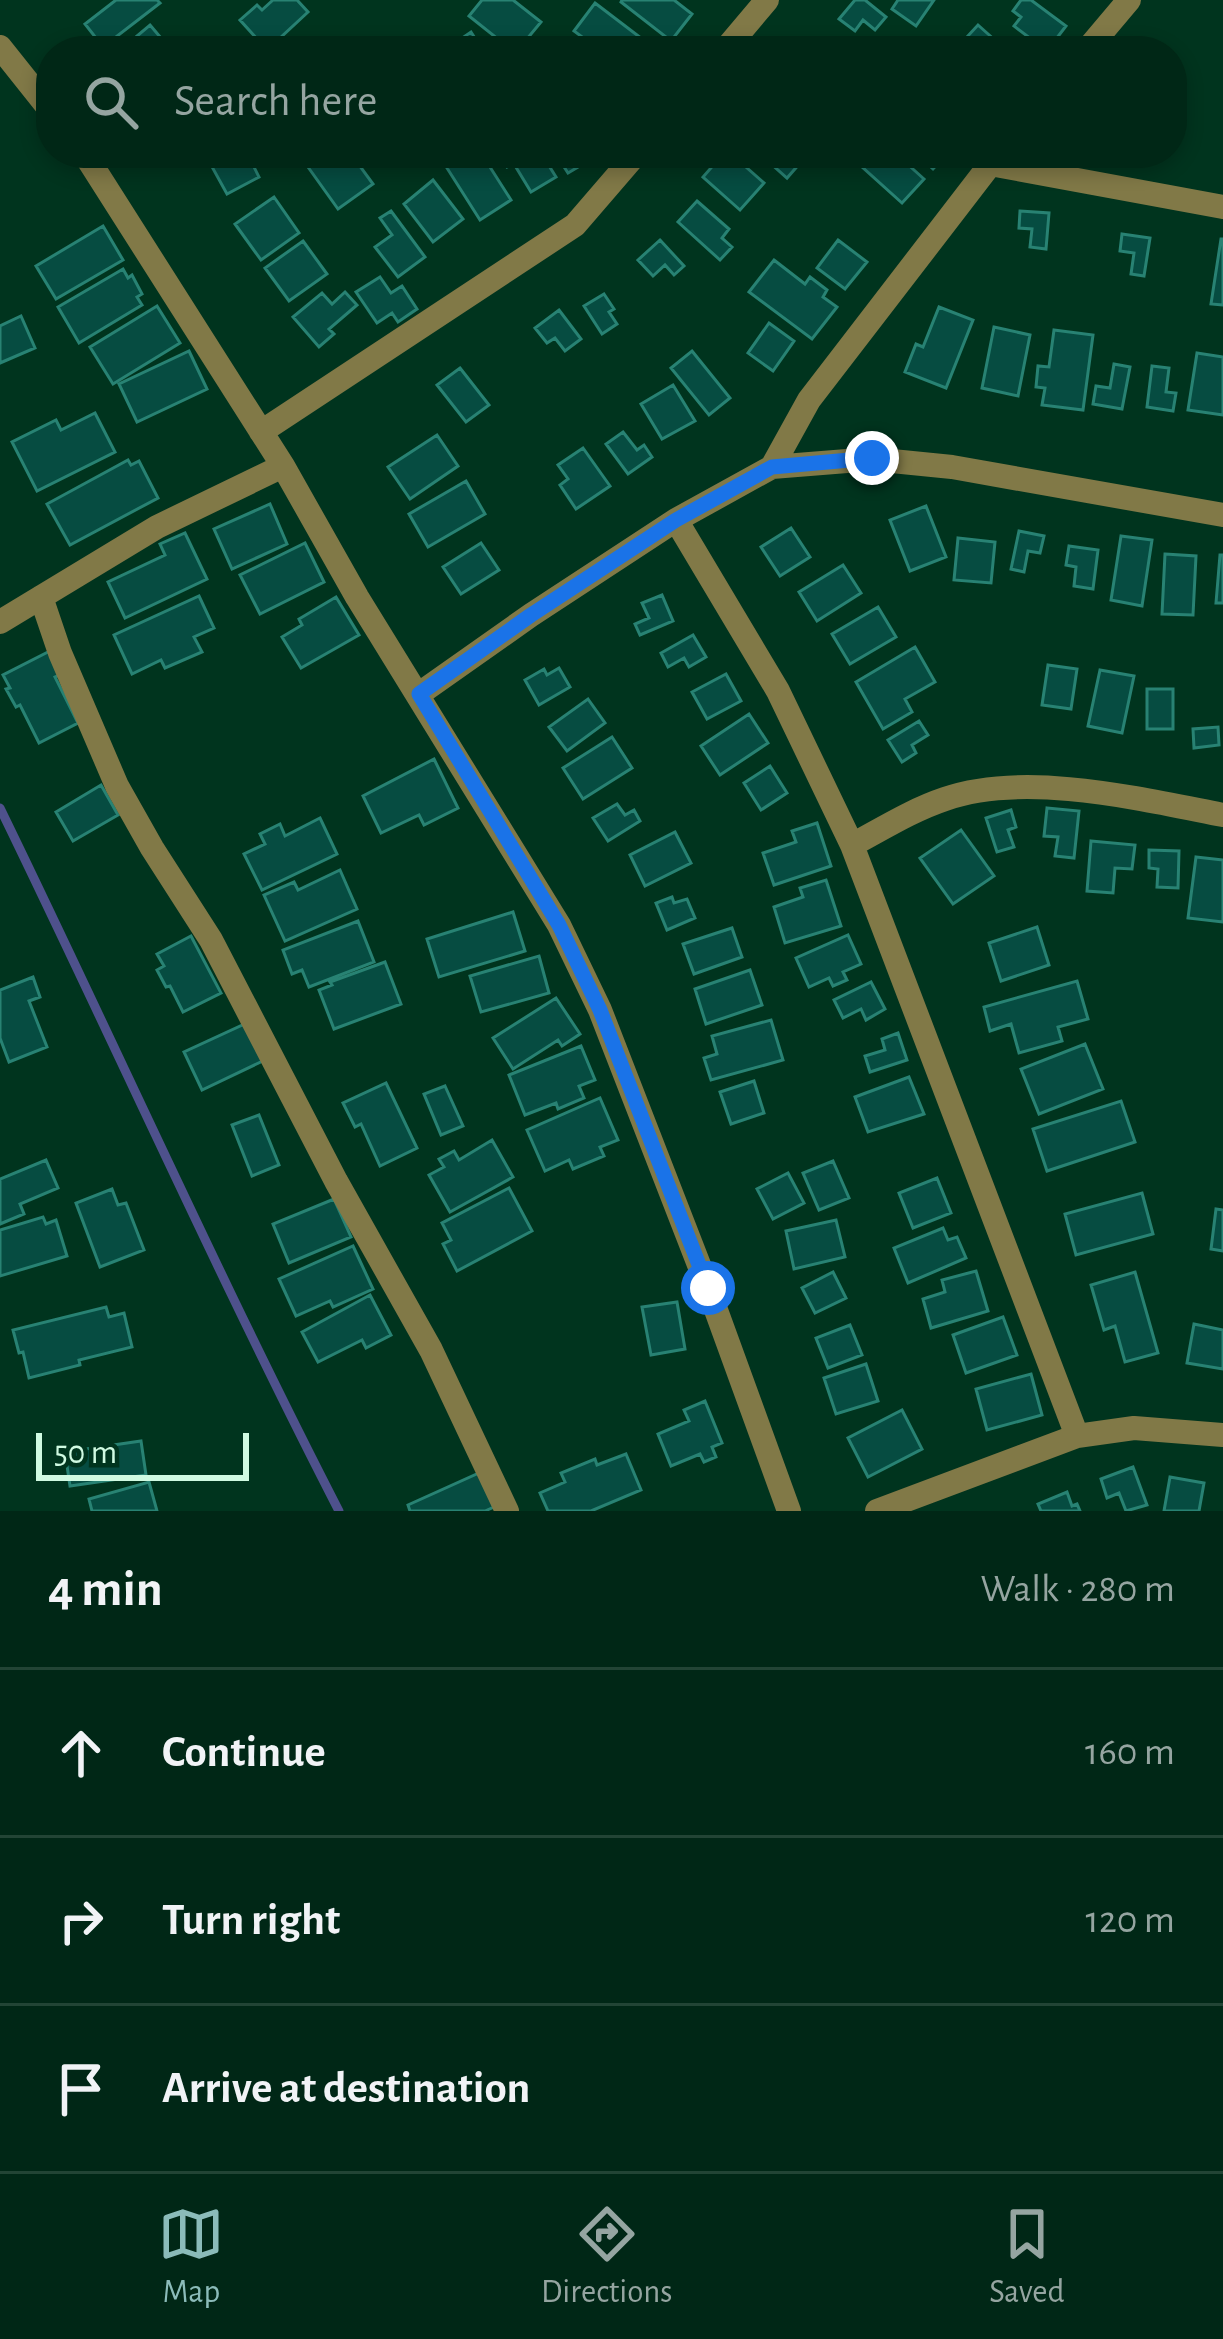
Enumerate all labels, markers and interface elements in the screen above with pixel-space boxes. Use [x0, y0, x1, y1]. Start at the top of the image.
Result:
search box [36, 36, 1187, 168]
icon: search [78, 69, 144, 135]
text: Search here [174, 79, 377, 124]
route end [845, 431, 899, 485]
route start [681, 1261, 735, 1315]
scale bar [36, 1427, 249, 1480]
text: 50 m [54, 1437, 117, 1470]
text: 4 min [48, 1564, 163, 1615]
text: Walk · 280 m [981, 1570, 1175, 1609]
icon: ahead [48, 1720, 114, 1786]
text: Continue [162, 1730, 326, 1775]
text: 160 m [1085, 1733, 1175, 1772]
icon: right [48, 1888, 114, 1954]
text: Turn right [162, 1898, 340, 1943]
text: 120 m [1086, 1901, 1175, 1940]
icon: arrive [48, 2056, 114, 2122]
text: Arrive at destination [162, 2066, 530, 2111]
tab: Map [158, 2201, 224, 2313]
tab: Directions [541, 2201, 672, 2313]
tab: Saved [989, 2201, 1065, 2313]

